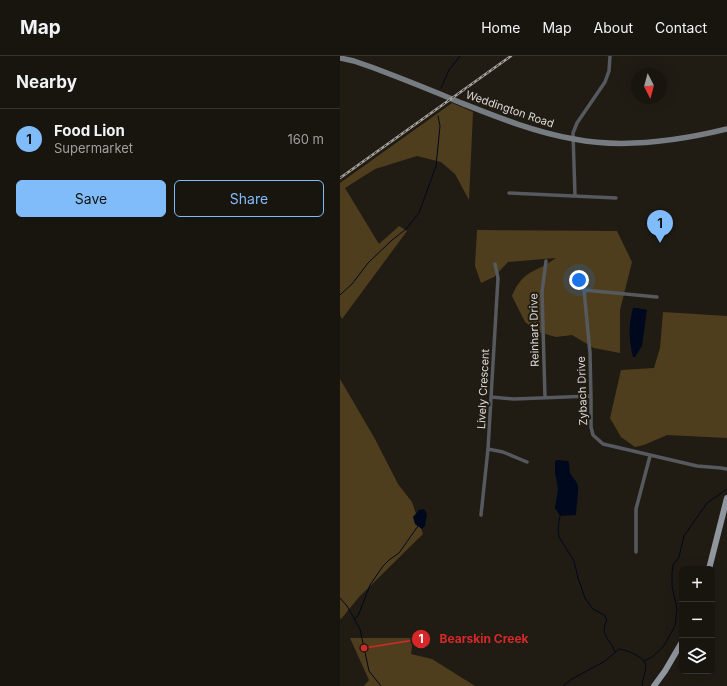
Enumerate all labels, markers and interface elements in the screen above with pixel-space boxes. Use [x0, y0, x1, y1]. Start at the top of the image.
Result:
text: Map [20, 16, 61, 39]
text: Home [481, 19, 520, 36]
text: Map [542, 19, 572, 36]
text: About [594, 19, 633, 36]
text: Contact [655, 19, 707, 36]
north arrow [631, 68, 667, 104]
text: Nearby [16, 72, 77, 92]
street label: Weddington Road [464, 87, 556, 131]
text: Food Lion [54, 121, 125, 140]
text: 1 [26, 131, 32, 147]
text: 160 m [287, 131, 324, 147]
text: Supermarket [54, 140, 133, 156]
button: Save [16, 180, 166, 217]
button: Share [174, 180, 324, 217]
pin: 1 [647, 210, 673, 243]
your location [569, 270, 589, 290]
street label: Reinhart Drive [526, 293, 542, 367]
street label: Lively Crescent [474, 348, 492, 429]
street label: Zybach Drive [574, 356, 590, 426]
map controls [679, 566, 715, 674]
button: + [679, 566, 715, 602]
button: − [679, 602, 715, 638]
callout: Bearskin Creek [411, 627, 536, 651]
text: 1 [418, 631, 424, 646]
text: Bearskin Creek [439, 631, 529, 646]
button: layers [679, 638, 715, 674]

